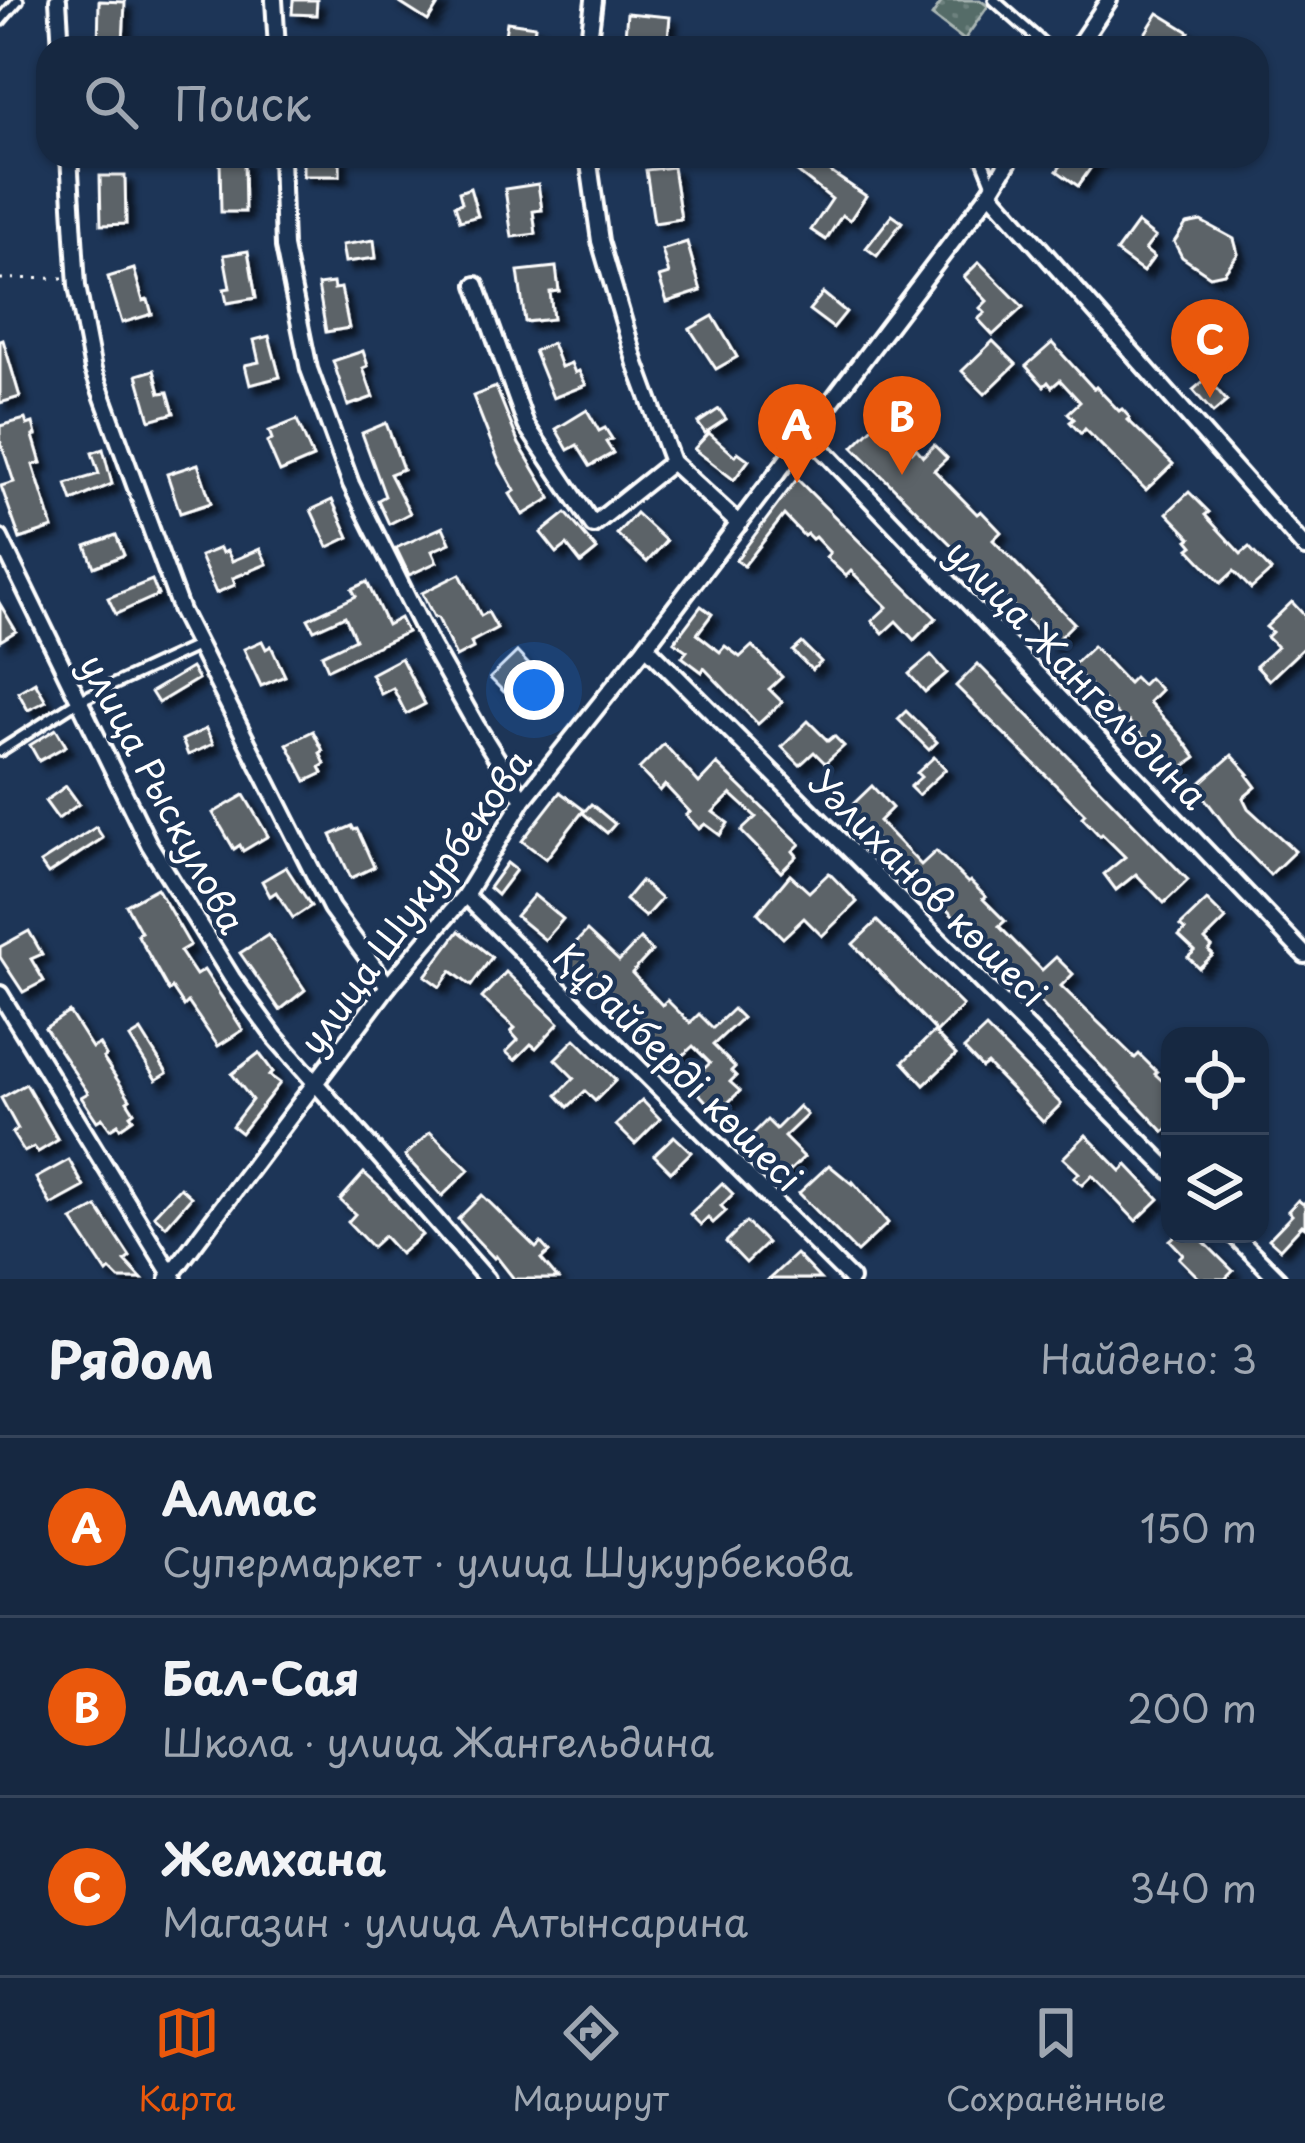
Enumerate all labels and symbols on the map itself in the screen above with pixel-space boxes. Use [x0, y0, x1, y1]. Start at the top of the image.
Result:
pin: C [1171, 299, 1249, 398]
pin: B [863, 376, 941, 475]
pin: A [758, 384, 836, 483]
street label: улица Жангельдина [934, 526, 1222, 821]
street label: улица Рыскулова [67, 644, 261, 943]
your location [504, 660, 564, 720]
street label: улица Шукурбекова [285, 737, 544, 1065]
street label: Уәлиханов көшесі [798, 756, 1060, 1018]
street label: Құдайберді көшесі [542, 929, 816, 1203]

